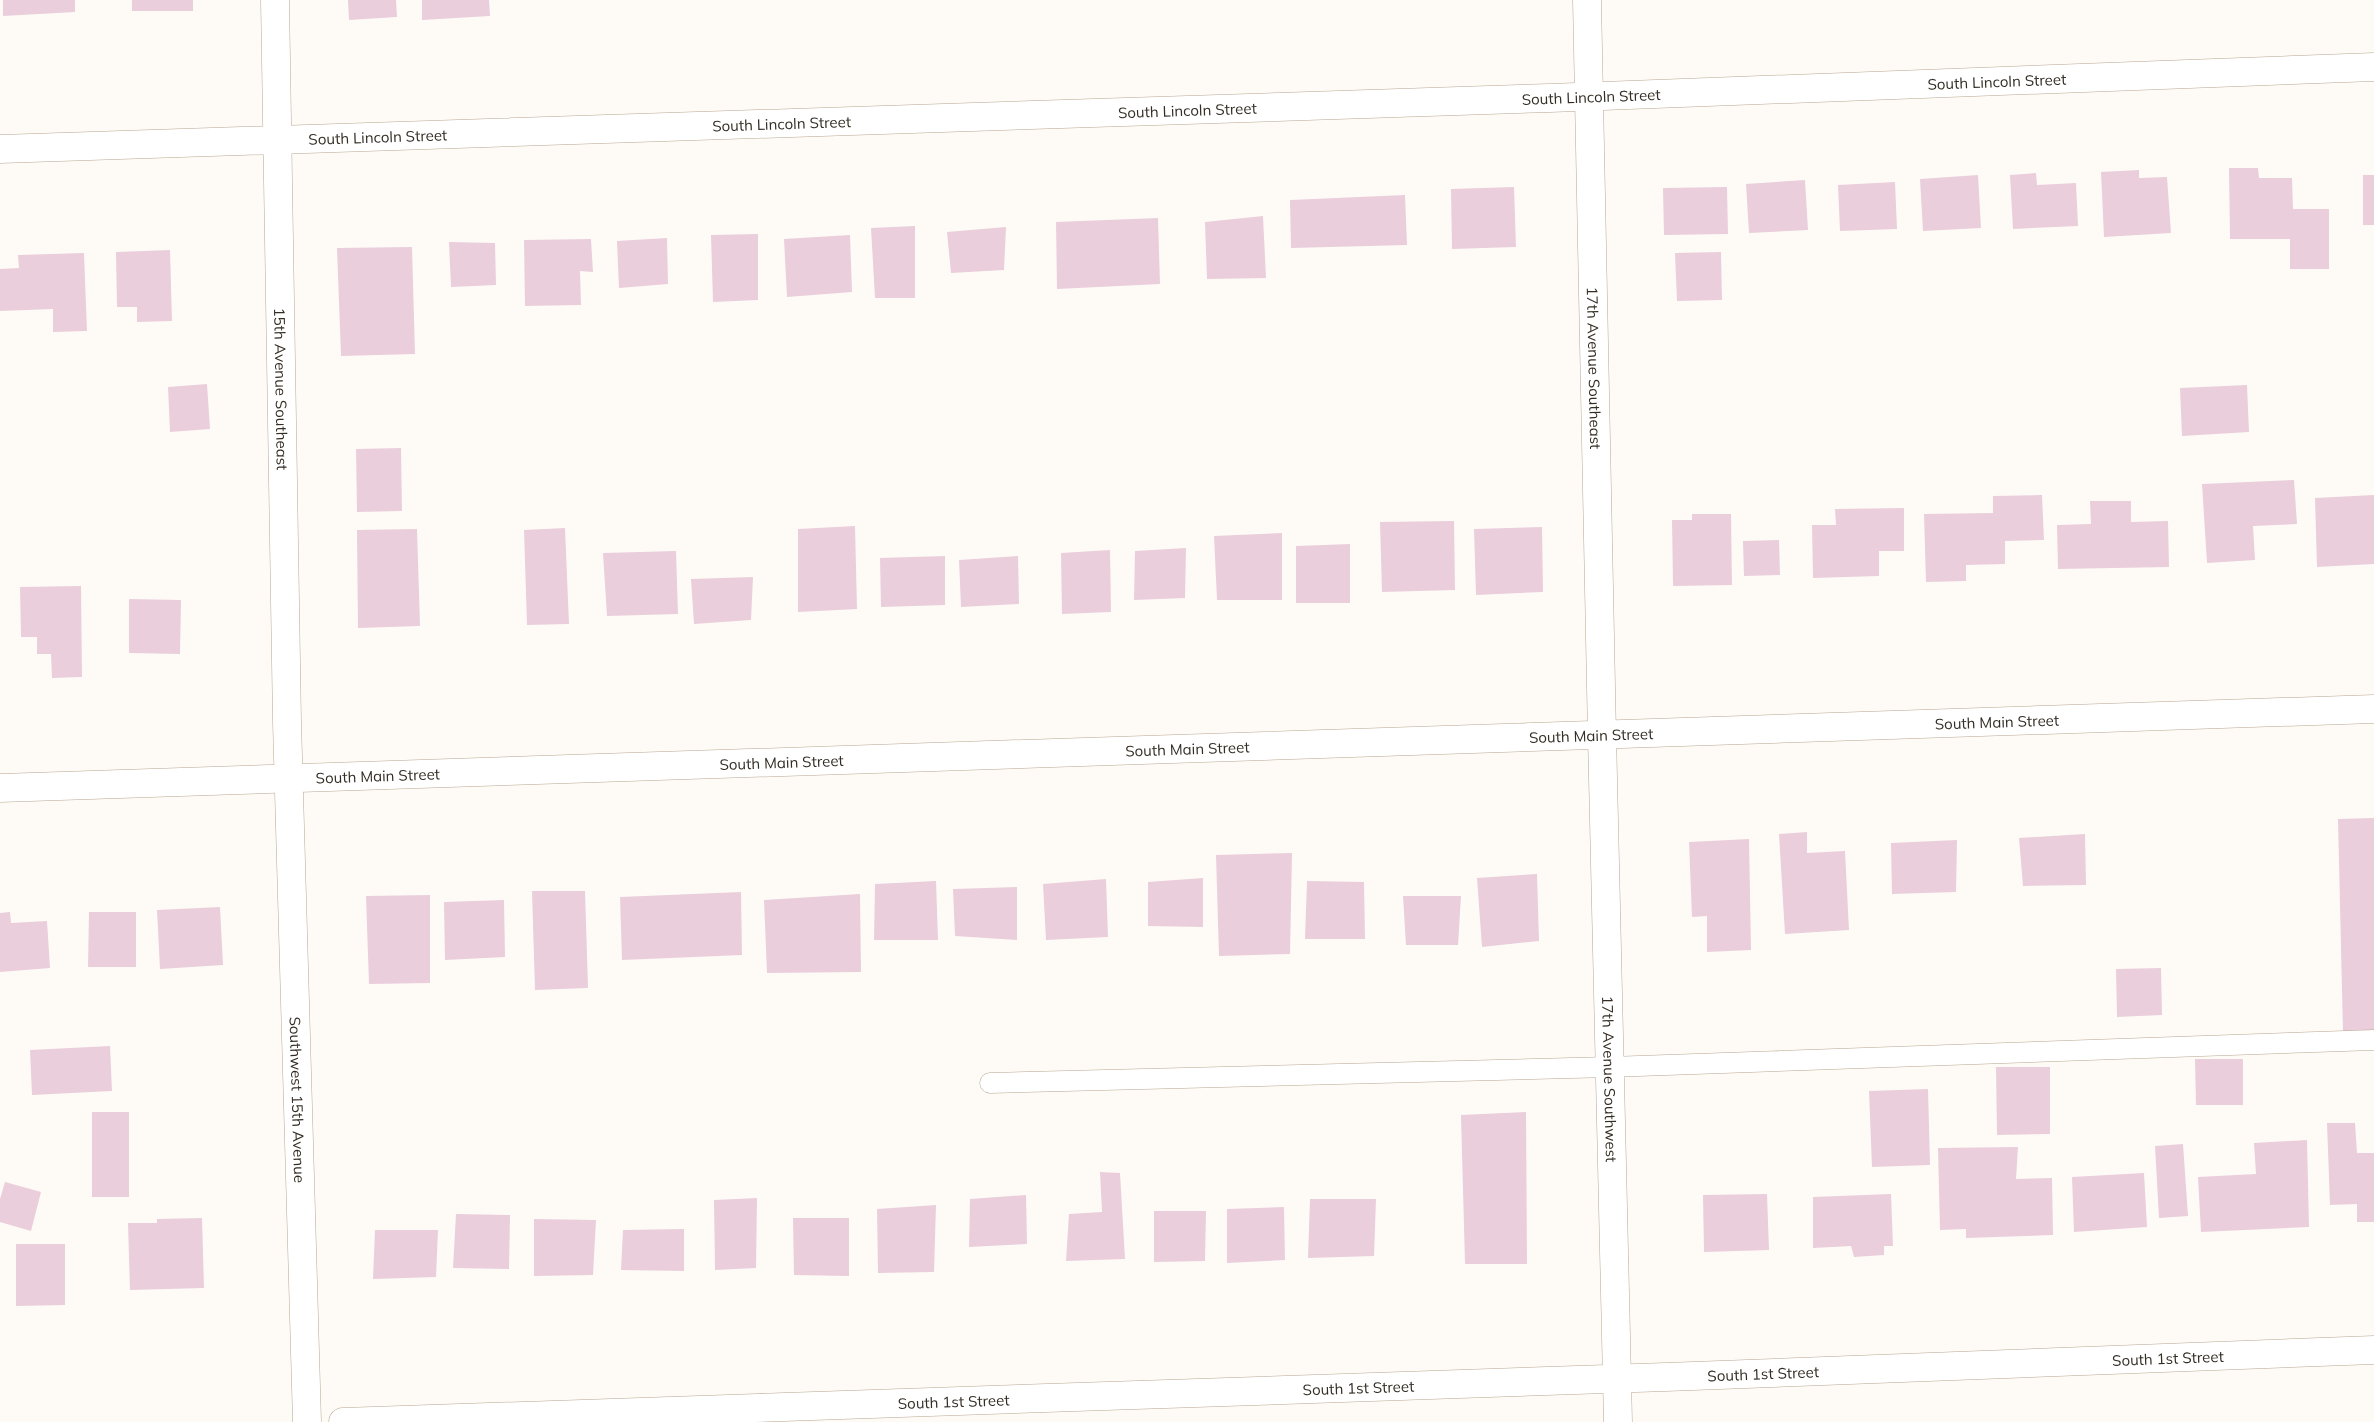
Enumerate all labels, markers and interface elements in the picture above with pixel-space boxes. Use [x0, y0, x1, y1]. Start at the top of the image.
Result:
street label: South Lincoln Street [1927, 69, 2067, 93]
street label: South Lincoln Street [1521, 84, 1661, 108]
street label: South Lincoln Street [1118, 98, 1257, 122]
street label: South Lincoln Street [712, 112, 851, 135]
street label: South Lincoln Street [308, 125, 447, 148]
street label: 17th Avenue Southeast [1583, 286, 1606, 449]
street label: 15th Avenue Southeast [271, 307, 292, 470]
street label: South Main Street [1934, 710, 2059, 733]
street label: South Main Street [1529, 723, 1654, 747]
street label: South Main Street [1125, 737, 1250, 760]
street label: South Main Street [719, 750, 844, 774]
street label: South Main Street [315, 764, 440, 787]
street label: 17th Avenue Southwest [1599, 995, 1621, 1162]
street label: Southwest 15th Avenue [286, 1016, 310, 1183]
street label: South 1st Street [2112, 1346, 2224, 1369]
street label: South 1st Street [1707, 1362, 1819, 1385]
street label: South 1st Street [1302, 1376, 1415, 1399]
street label: South 1st Street [898, 1390, 1010, 1413]

